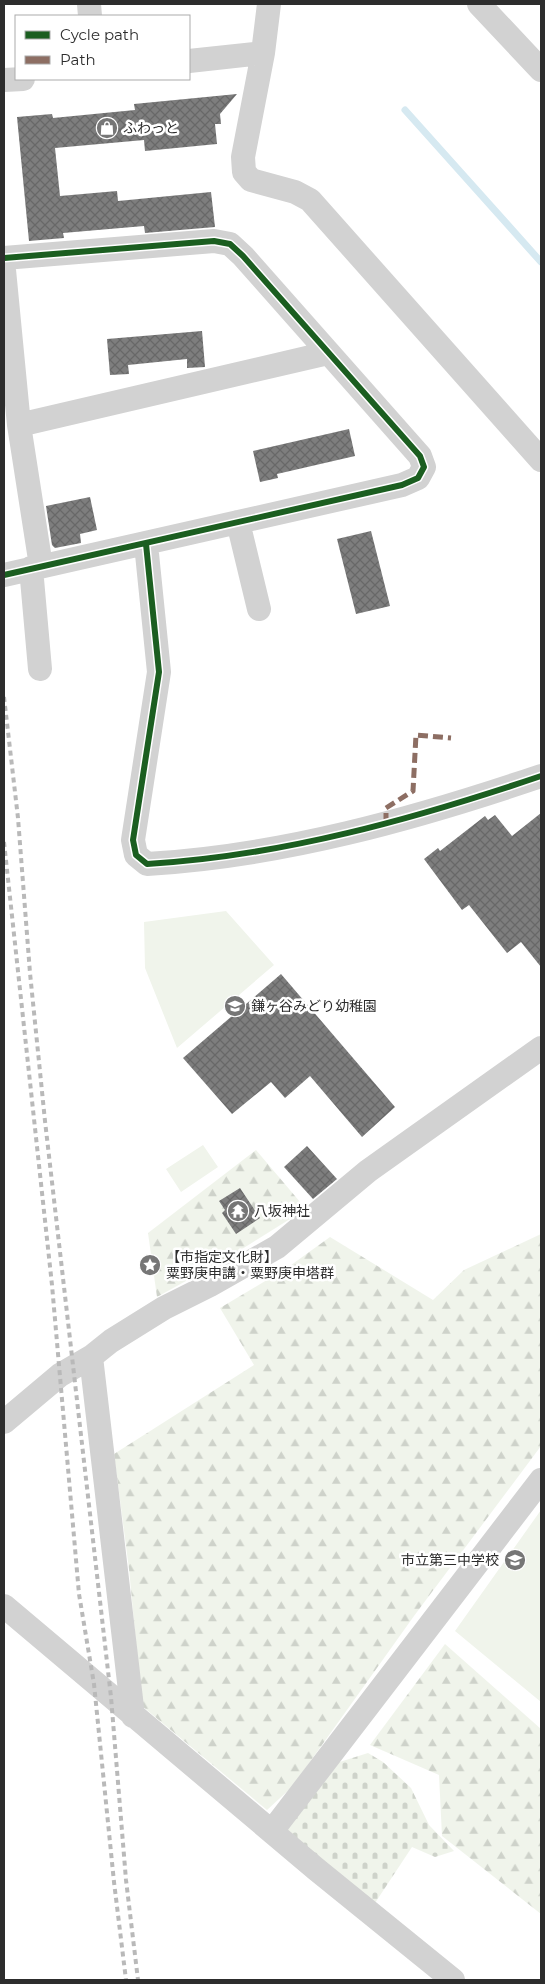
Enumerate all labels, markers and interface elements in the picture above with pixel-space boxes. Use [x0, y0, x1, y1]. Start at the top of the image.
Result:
legend [15, 15, 190, 80]
text: Cycle path [60, 25, 139, 44]
text: Path [60, 50, 96, 69]
shop icon: ふわっと [95, 116, 119, 140]
place label: ふわっと [123, 119, 179, 137]
school or university icon: 鎌ヶ谷みどり幼稚園 [223, 994, 247, 1018]
place label: 鎌ヶ谷みどり幼稚園 [251, 997, 377, 1015]
temple icon: 八坂神社 [226, 1199, 250, 1223]
place label: 八坂神社 [254, 1202, 310, 1220]
place label: 【市指定文化財】 粟野庚申講・粟野庚申塔群 [166, 1248, 334, 1282]
place icon: 【市指定文化財】 粟野庚申講・粟野庚申塔群 [138, 1253, 162, 1277]
school or university icon: 市立第三中学校 [503, 1548, 527, 1572]
place label: 市立第三中学校 [401, 1551, 499, 1569]

